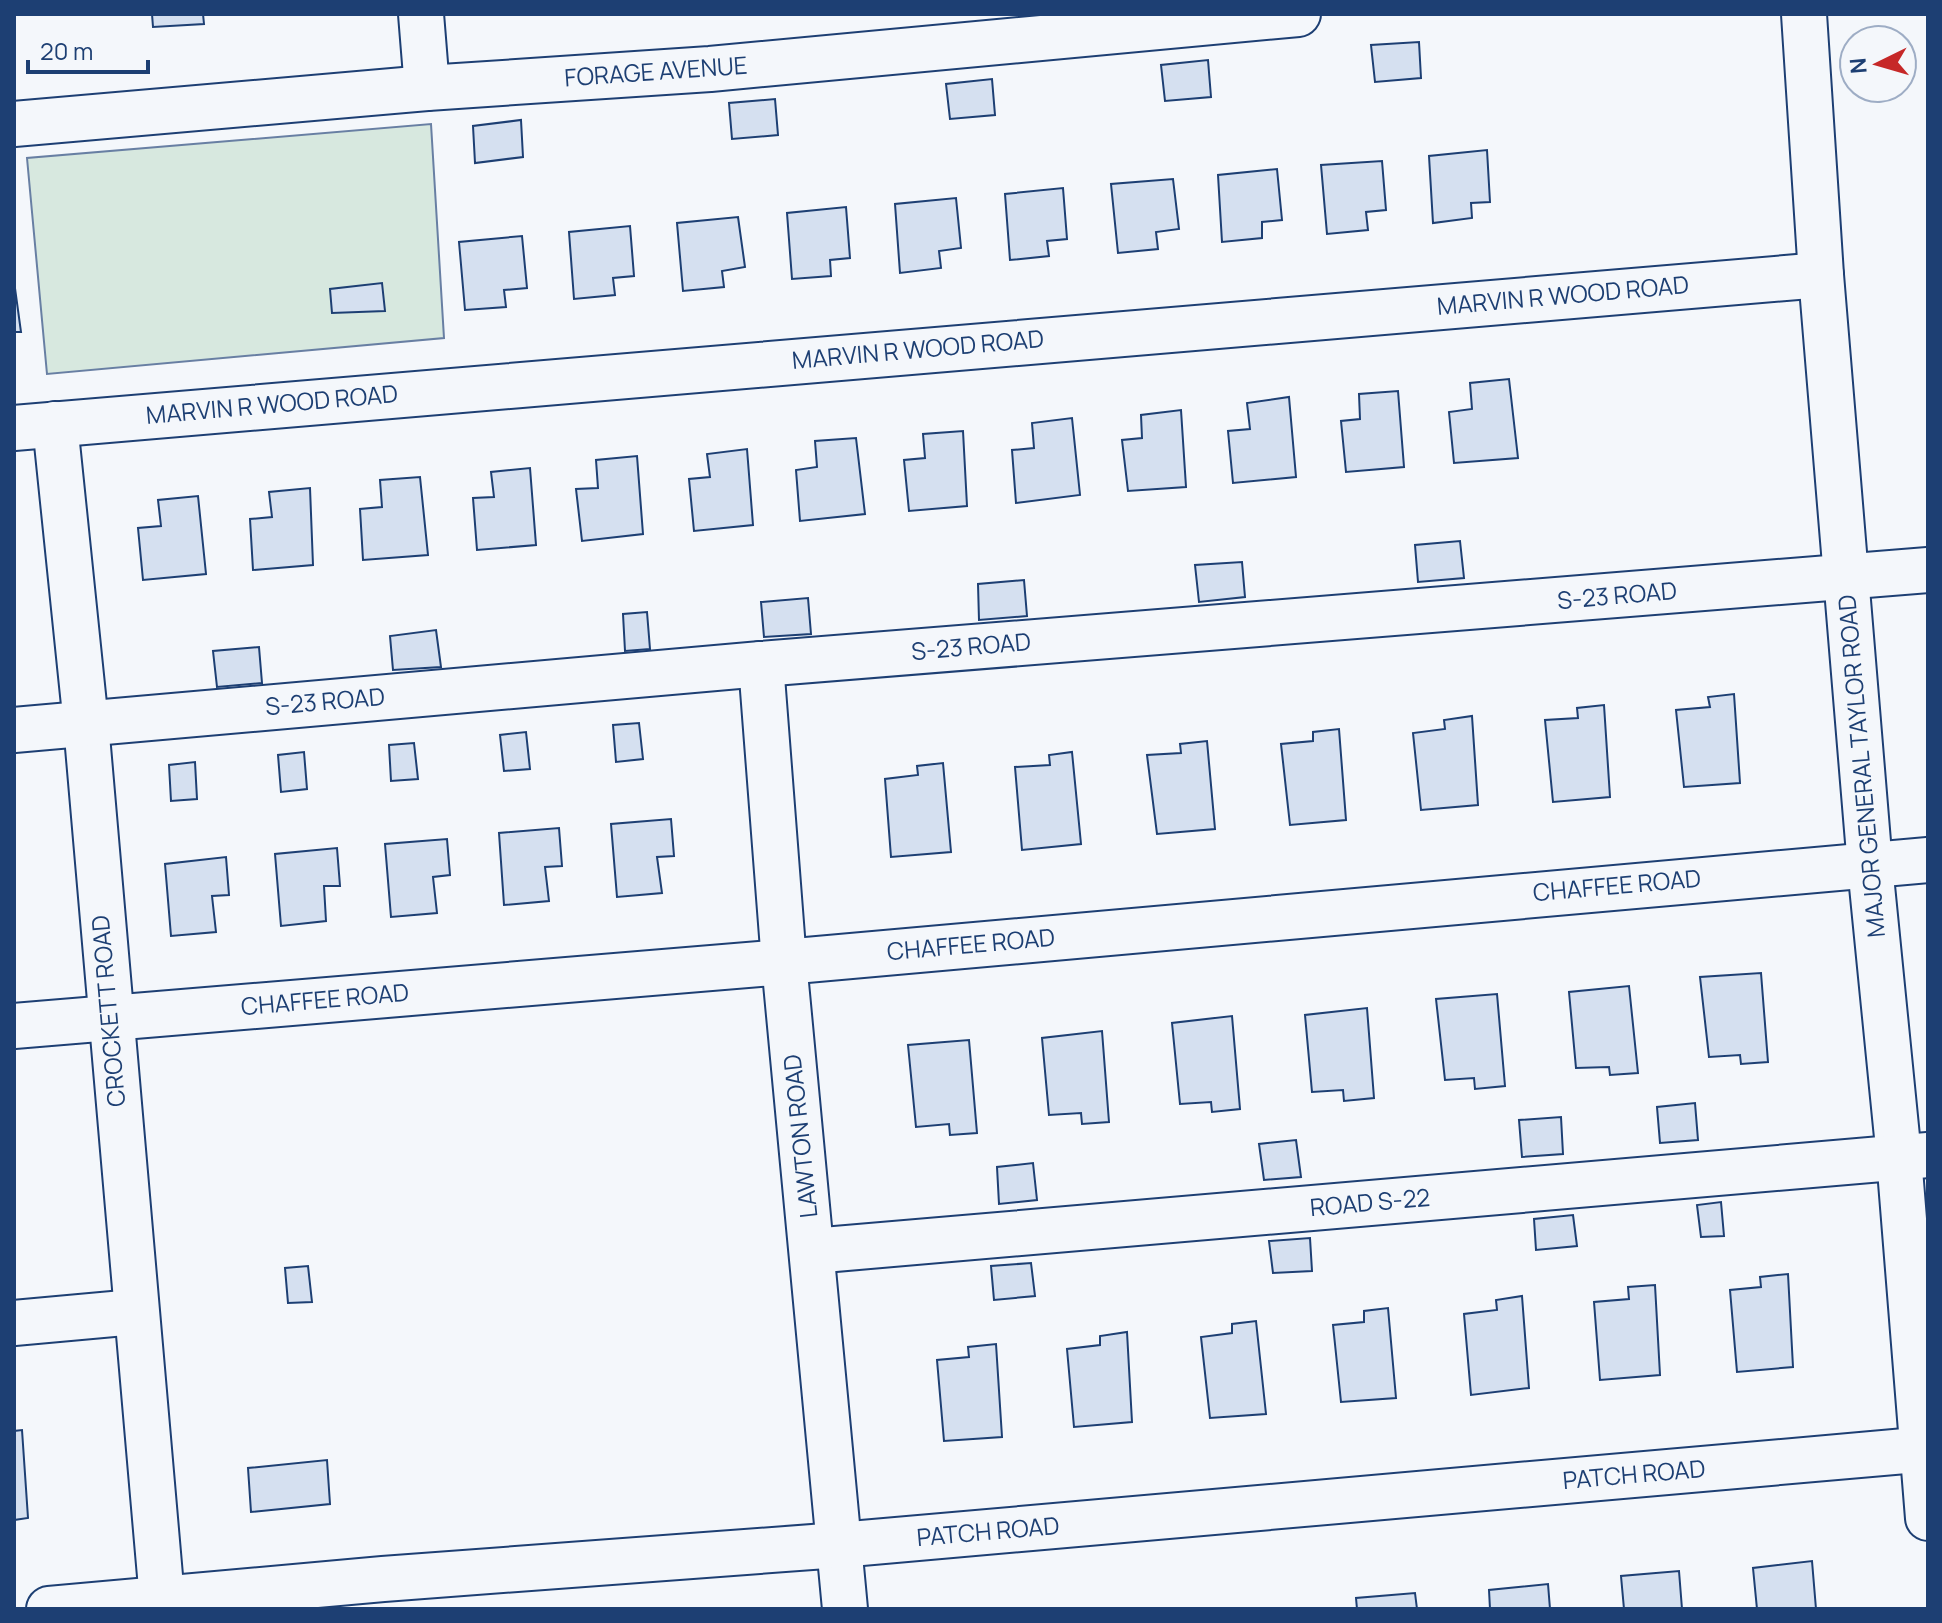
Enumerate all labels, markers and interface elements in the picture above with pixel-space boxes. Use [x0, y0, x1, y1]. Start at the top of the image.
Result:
scale bar [28, 24, 148, 74]
north arrow [1838, 24, 1918, 104]
text: 20 m [40, 34, 93, 67]
street label: FORAGE AVENUE [563, 48, 749, 93]
text: N [1842, 57, 1874, 75]
street label: MARVIN R WOOD ROAD [1436, 267, 1690, 322]
street label: MARVIN R WOOD ROAD [791, 321, 1045, 376]
street label: MARVIN R WOOD ROAD [145, 376, 399, 431]
street label: S-23 ROAD [1556, 573, 1678, 616]
street label: MAJOR GENERAL TAYLOR ROAD [1829, 593, 1892, 939]
street label: S-23 ROAD [910, 624, 1032, 667]
street label: S-23 ROAD [264, 679, 386, 722]
street label: CHAFFEE ROAD [1532, 861, 1702, 908]
street label: CROCKETT ROAD [83, 914, 132, 1108]
street label: CHAFFEE ROAD [886, 920, 1056, 967]
street label: CHAFFEE ROAD [240, 975, 410, 1022]
street label: LAWTON ROAD [775, 1053, 825, 1220]
street label: ROAD S-22 [1308, 1180, 1431, 1223]
street label: PATCH ROAD [1561, 1451, 1707, 1496]
street label: PATCH ROAD [915, 1508, 1061, 1553]

